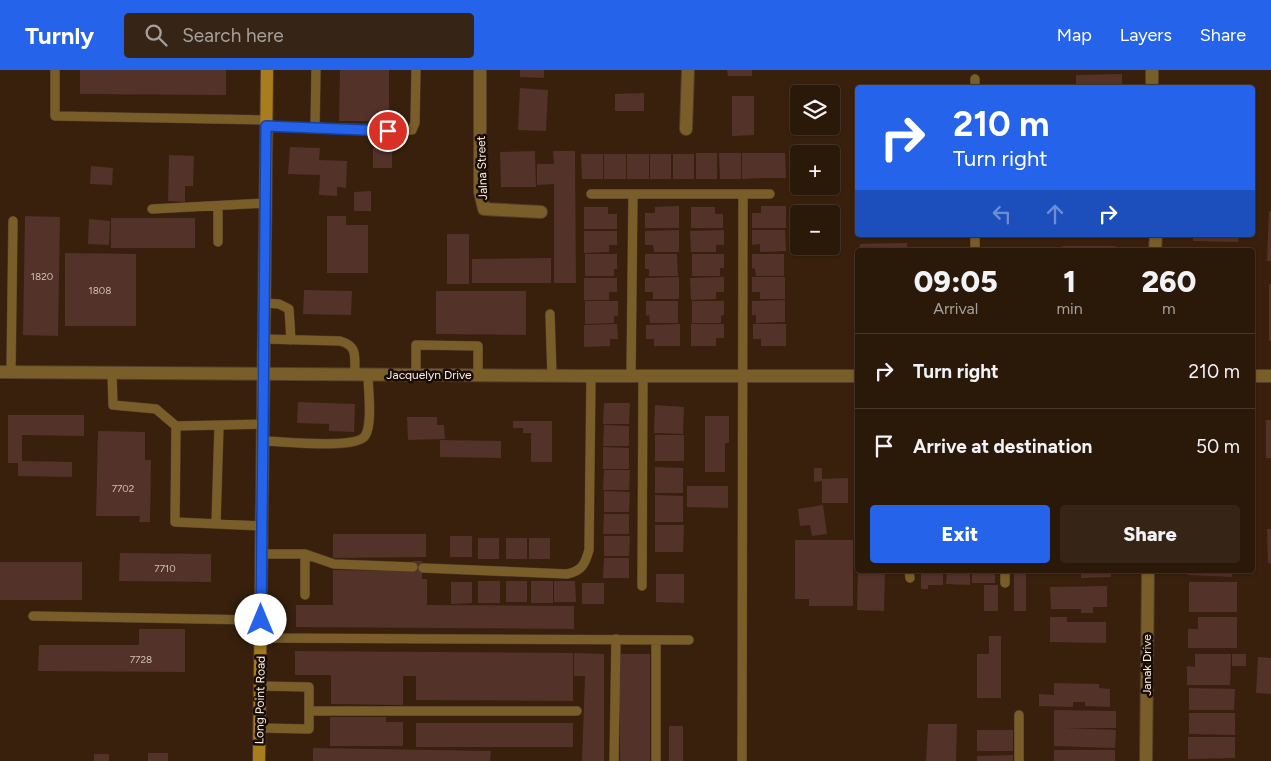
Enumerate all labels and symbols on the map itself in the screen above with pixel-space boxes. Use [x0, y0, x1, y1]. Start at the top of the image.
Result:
pin [367, 110, 409, 152]
street label: Jalna Street [474, 135, 490, 200]
house number: 1820 [31, 270, 53, 283]
house number: 1808 [89, 284, 111, 297]
street label: Jacquelyn Drive [386, 368, 472, 382]
house number: 7702 [112, 482, 134, 495]
house number: 7710 [154, 562, 176, 575]
position arrow [234, 593, 286, 645]
street label: Janak Drive [1140, 634, 1154, 696]
house number: 7728 [130, 653, 152, 666]
street label: Long Point Road [252, 656, 268, 744]

